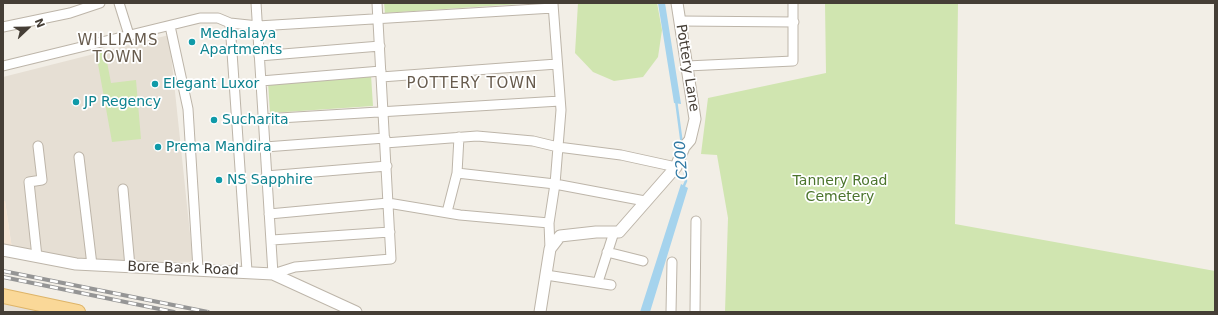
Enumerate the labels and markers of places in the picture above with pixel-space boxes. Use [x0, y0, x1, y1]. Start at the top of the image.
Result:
place label: Medhalaya Apartments [200, 26, 282, 58]
marker: Medhalaya Apartments [187, 37, 197, 47]
place label: Elegant Luxor [163, 76, 259, 92]
marker: Elegant Luxor [150, 79, 160, 89]
place label: JP Regency [84, 94, 161, 110]
marker: JP Regency [71, 97, 81, 107]
place label: Sucharita [222, 112, 289, 128]
marker: Sucharita [209, 115, 219, 125]
place label: Prema Mandira [166, 139, 272, 155]
marker: Prema Mandira [153, 142, 163, 152]
place label: NS Sapphire [227, 172, 313, 188]
marker: NS Sapphire [214, 175, 224, 185]

